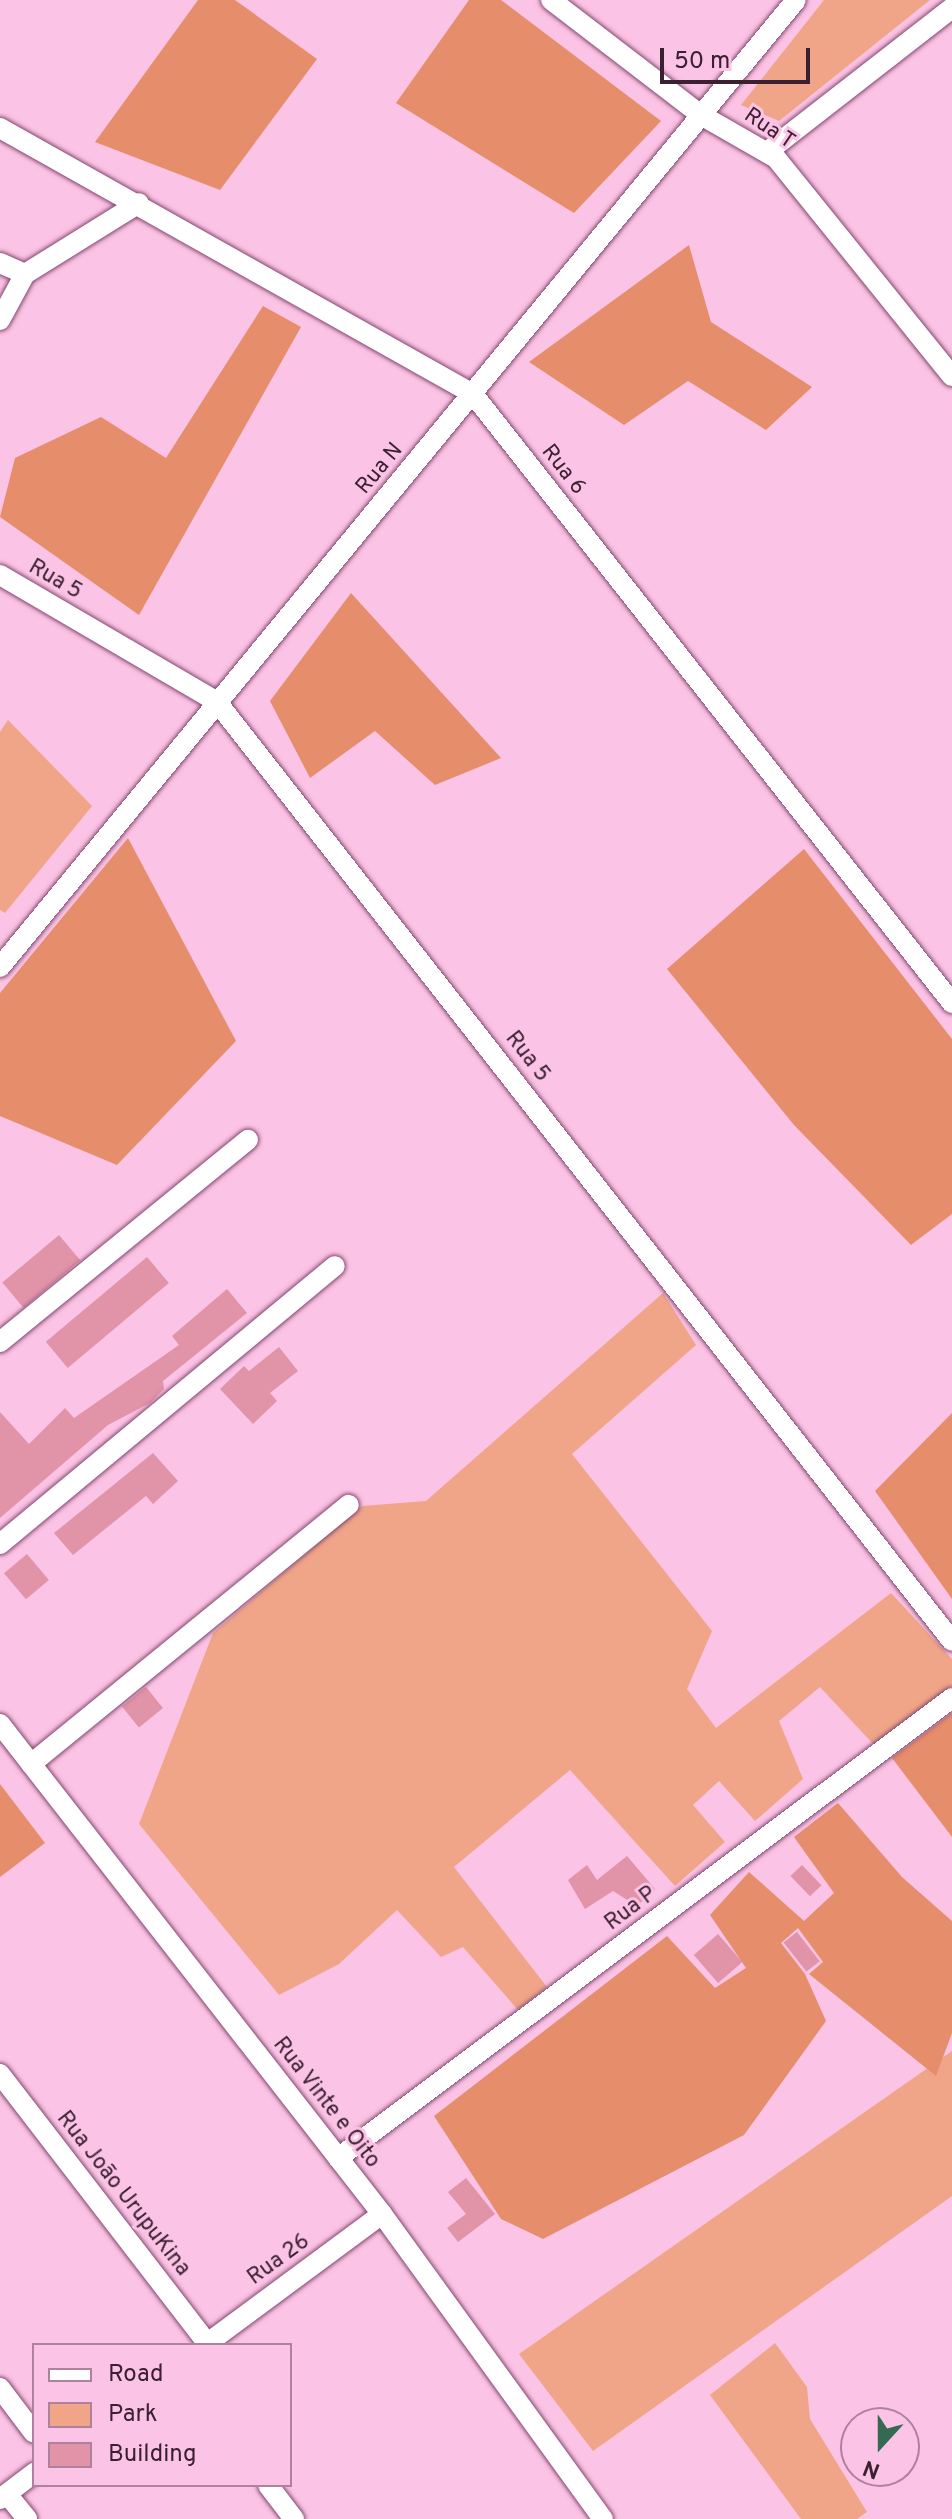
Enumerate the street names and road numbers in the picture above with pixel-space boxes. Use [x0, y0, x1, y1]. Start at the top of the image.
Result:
street label: Rua T [738, 102, 800, 156]
street label: Rua N [351, 438, 409, 500]
street label: Rua 6 [535, 440, 591, 500]
street label: Rua 5 [24, 554, 86, 606]
street label: Rua 5 [499, 1026, 555, 1088]
street label: Rua P [600, 1881, 662, 1937]
street label: Rua Vinte e Oito [266, 2032, 386, 2174]
street label: Rua João UrupuKina [50, 2106, 196, 2282]
street label: Rua 26 [243, 2229, 315, 2291]

